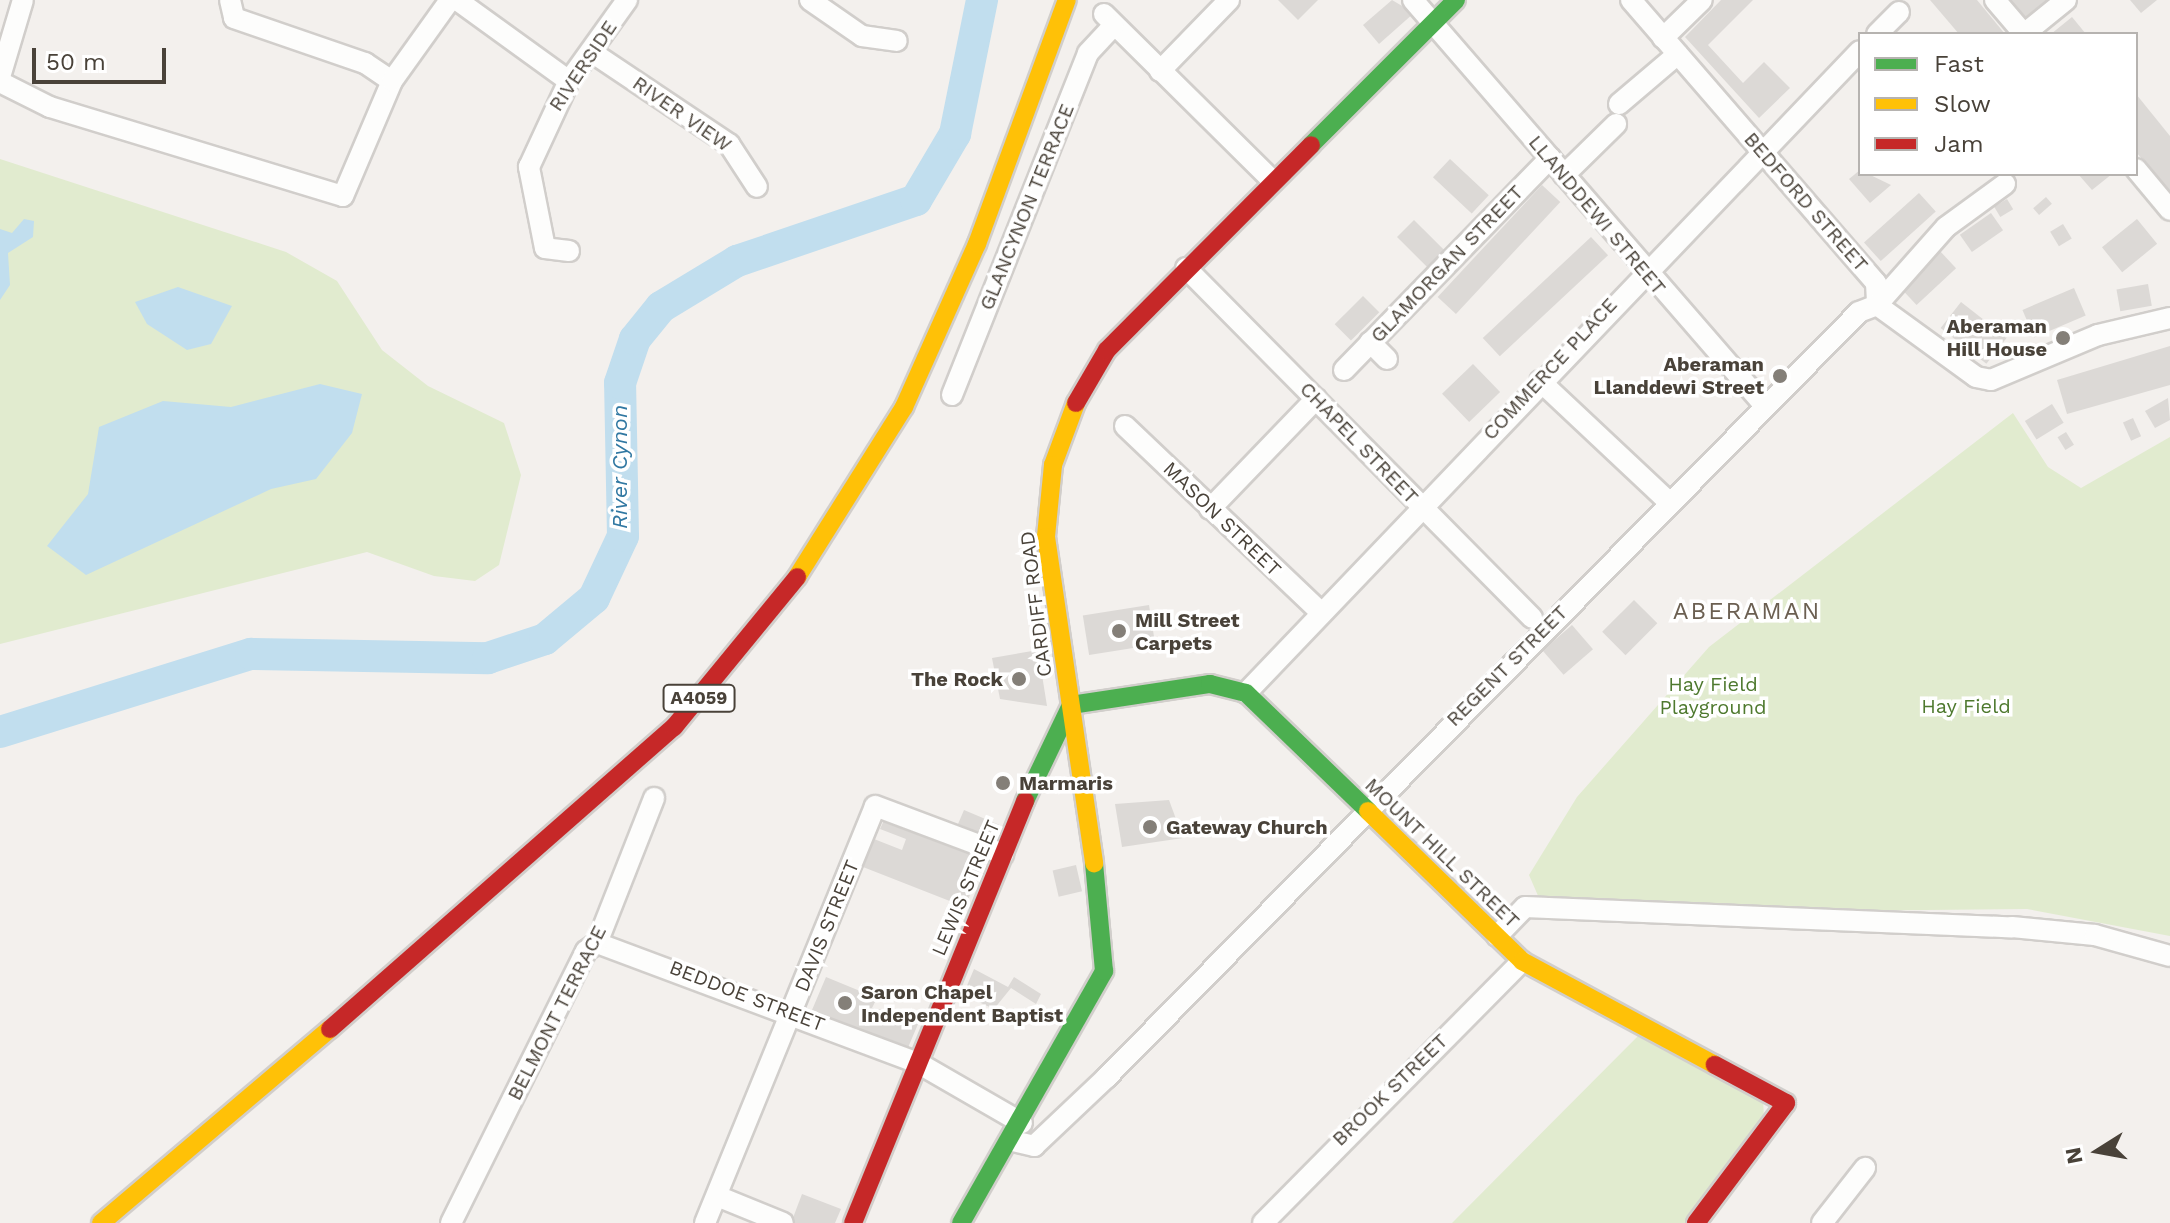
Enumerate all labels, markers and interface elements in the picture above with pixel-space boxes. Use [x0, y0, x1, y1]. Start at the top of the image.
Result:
street label: RIVERSIDE [544, 16, 622, 116]
scale bar [36, 32, 170, 82]
legend [1858, 32, 2138, 176]
text: 50 m [46, 48, 106, 76]
text: Fast [1934, 50, 1984, 78]
street label: RIVER VIEW [628, 71, 736, 157]
text: Slow [1934, 90, 1991, 118]
street label: GLANCYNON TERRACE [975, 100, 1079, 314]
street label: BEDFORD STREET [1739, 127, 1873, 277]
street label: LLANDDEWI STREET [1523, 130, 1671, 300]
text: Jam [1934, 130, 1984, 158]
street label: GLAMORGAN STREET [1366, 180, 1528, 348]
street label: COMMERCE PLACE [1478, 293, 1622, 445]
place label: Aberaman Hill House [1946, 314, 2047, 361]
marker: Aberaman Hill House [2054, 329, 2072, 347]
place label: Aberaman Llanddewi Street [1593, 352, 1764, 399]
marker: Aberaman Llanddewi Street [1771, 367, 1789, 385]
street label: CHAPEL STREET [1295, 377, 1423, 509]
water label: River Cynon [607, 405, 633, 529]
street label: MASON STREET [1158, 457, 1286, 581]
street label: CARDIFF ROAD [1015, 530, 1057, 678]
district label: ABERAMAN [1673, 598, 1821, 626]
street label: REGENT STREET [1441, 600, 1573, 732]
place label: Mill Street Carpets [1135, 608, 1240, 655]
marker: Mill Street Carpets [1110, 622, 1128, 640]
place label: The Rock [911, 667, 1003, 691]
marker: The Rock [1010, 670, 1028, 688]
park label: Hay Field Playground [1659, 673, 1767, 720]
road number: A4059 [661, 684, 737, 712]
park label: Hay Field [1921, 694, 2011, 718]
place label: Marmaris [1019, 771, 1113, 795]
street label: MOUNT HILL STREET [1359, 773, 1525, 933]
marker: Marmaris [994, 774, 1012, 792]
place label: Gateway Church [1166, 815, 1328, 839]
street label: LEWIS STREET [927, 817, 1005, 959]
marker: Gateway Church [1141, 818, 1159, 836]
street label: DAVIS STREET [790, 857, 864, 995]
street label: BELMONT TERRACE [502, 921, 612, 1105]
street label: BEDDOE STREET [666, 955, 828, 1037]
place label: Saron Chapel Independent Baptist [861, 980, 1063, 1027]
marker: Saron Chapel Independent Baptist [836, 994, 854, 1012]
street label: BROOK STREET [1327, 1029, 1453, 1151]
north arrow [2058, 1111, 2138, 1191]
text: N [2060, 1145, 2088, 1166]

